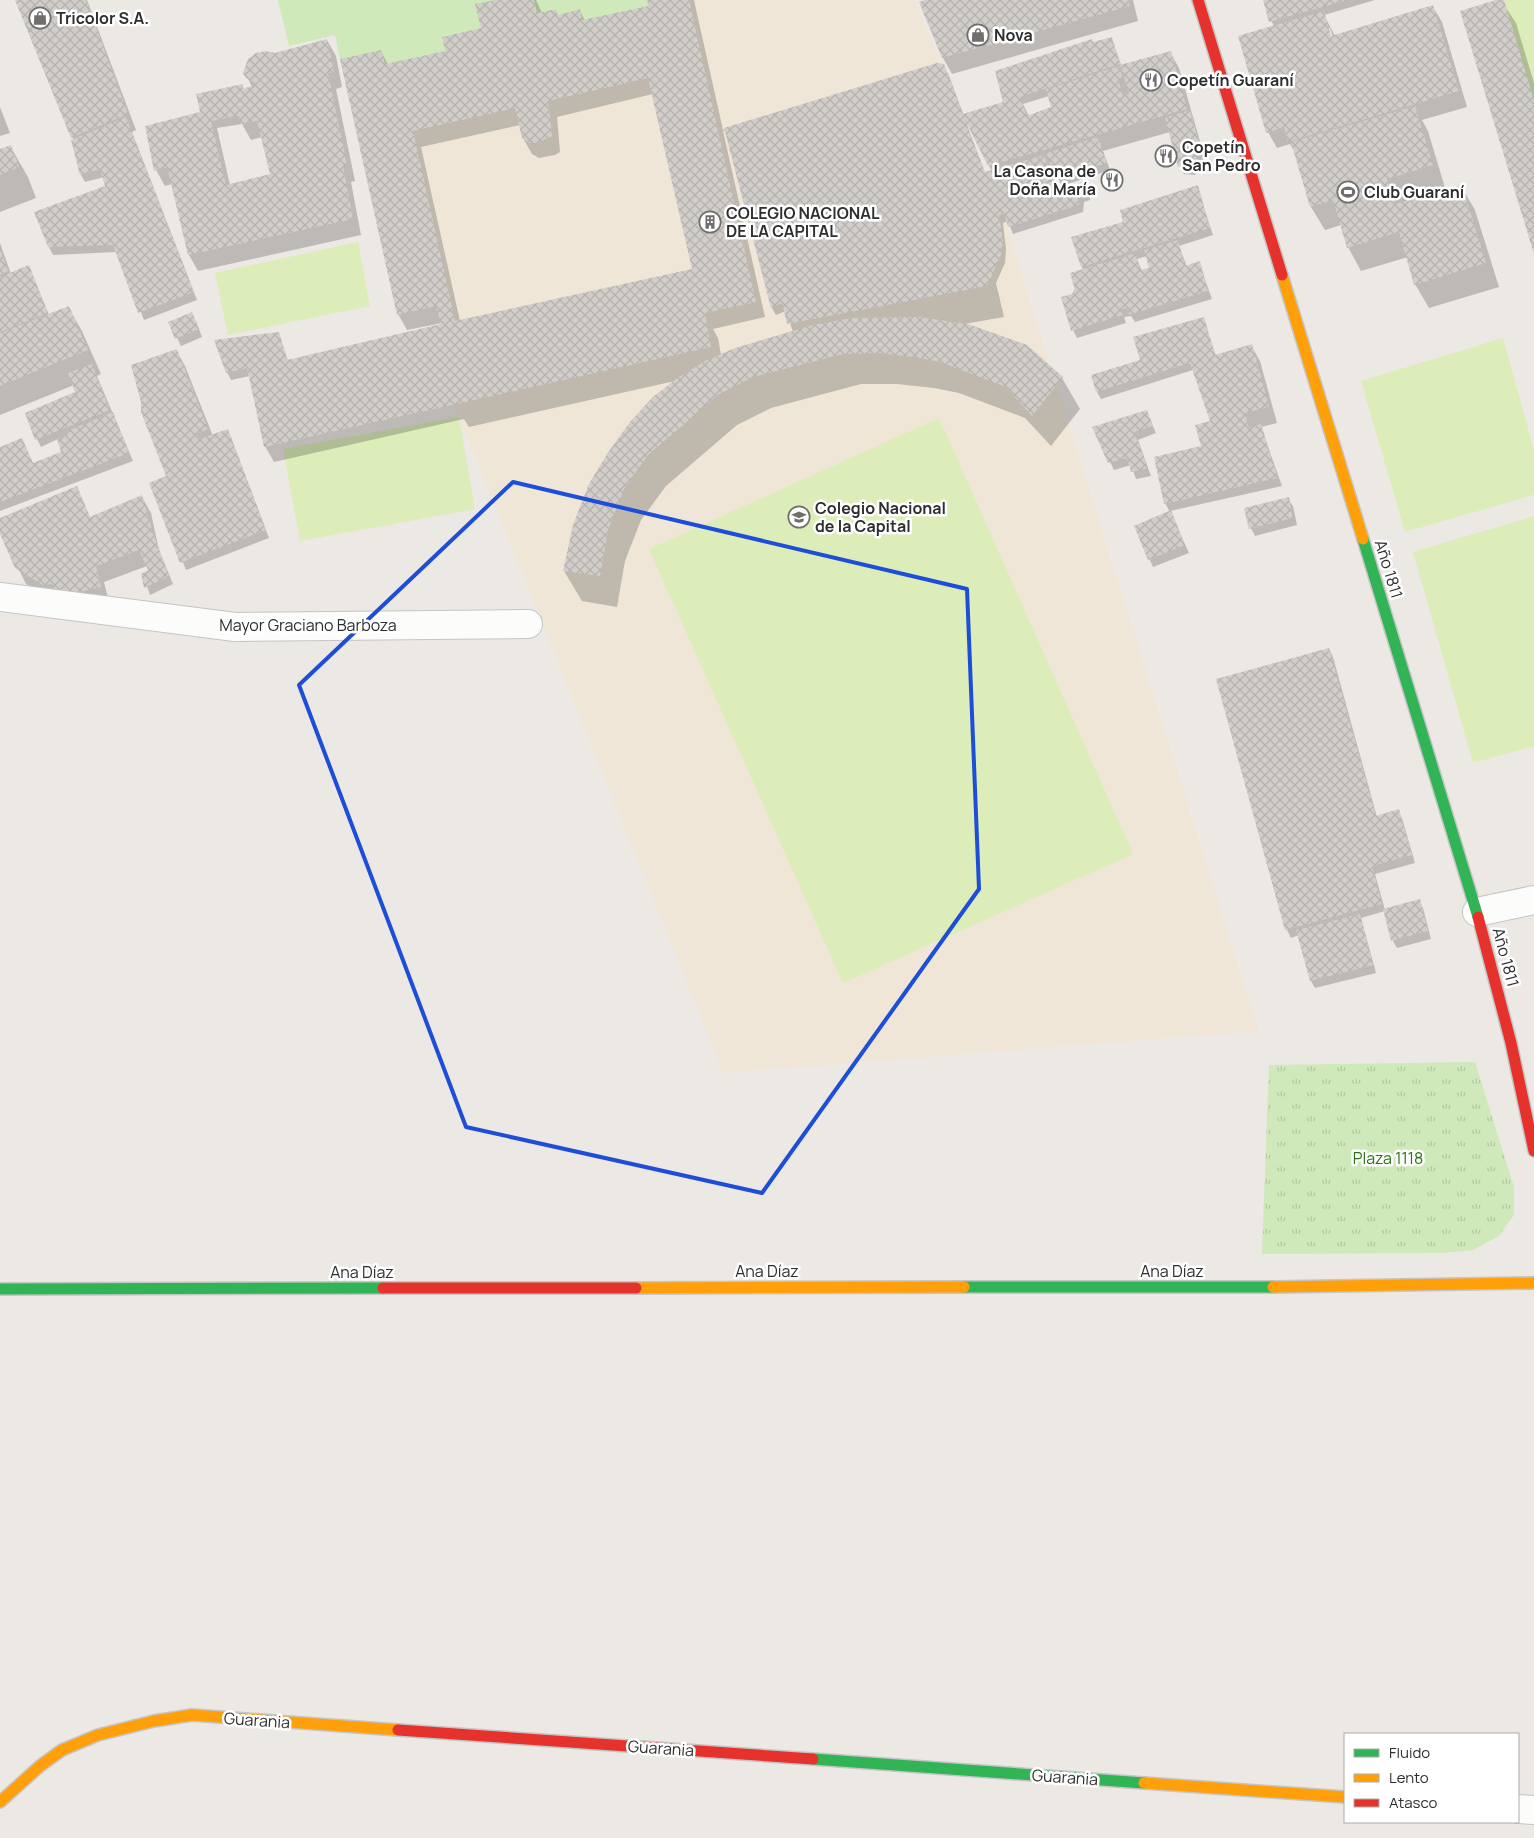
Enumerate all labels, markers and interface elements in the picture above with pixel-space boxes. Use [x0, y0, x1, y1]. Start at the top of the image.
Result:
shop icon: Tricolor S.A. [28, 6, 52, 30]
place label: Tricolor S.A. [56, 7, 149, 29]
shop icon: Nova [966, 23, 990, 47]
place label: Nova [994, 24, 1033, 46]
restaurant icon: Copetín Guaraní [1139, 68, 1163, 92]
place label: Copetín Guaraní [1167, 69, 1294, 91]
place label: Copetín San Pedro [1182, 136, 1261, 176]
restaurant icon: Copetín San Pedro [1154, 144, 1178, 168]
place label: La Casona de Doña María [994, 160, 1096, 200]
restaurant icon: La Casona de Doña María [1100, 168, 1124, 192]
sports icon: Club Guaraní [1336, 180, 1360, 204]
place label: Club Guaraní [1364, 181, 1465, 203]
place label: COLEGIO NACIONAL DE LA CAPITAL [726, 202, 880, 242]
building icon: COLEGIO NACIONAL DE LA CAPITAL [698, 210, 722, 234]
place label: Colegio Nacional de la Capital [815, 497, 946, 537]
school or university icon: Colegio Nacional de la Capital [787, 505, 811, 529]
street label: Año 1811 [1370, 537, 1408, 601]
street label: Mayor Graciano Barboza [219, 614, 397, 636]
street label: Año 1811 [1488, 925, 1524, 989]
park label: Plaza 1118 [1353, 1147, 1423, 1169]
street label: Ana Díaz [735, 1260, 799, 1282]
street label: Ana Díaz [1140, 1260, 1204, 1282]
street label: Ana Díaz [330, 1261, 394, 1283]
street label: Guarania [223, 1707, 291, 1733]
legend [1344, 1733, 1519, 1823]
street label: Guarania [627, 1735, 695, 1761]
text: Fluido [1389, 1742, 1430, 1763]
street label: Guarania [1031, 1764, 1099, 1790]
text: Lento [1389, 1767, 1429, 1788]
text: Atasco [1389, 1792, 1437, 1813]

